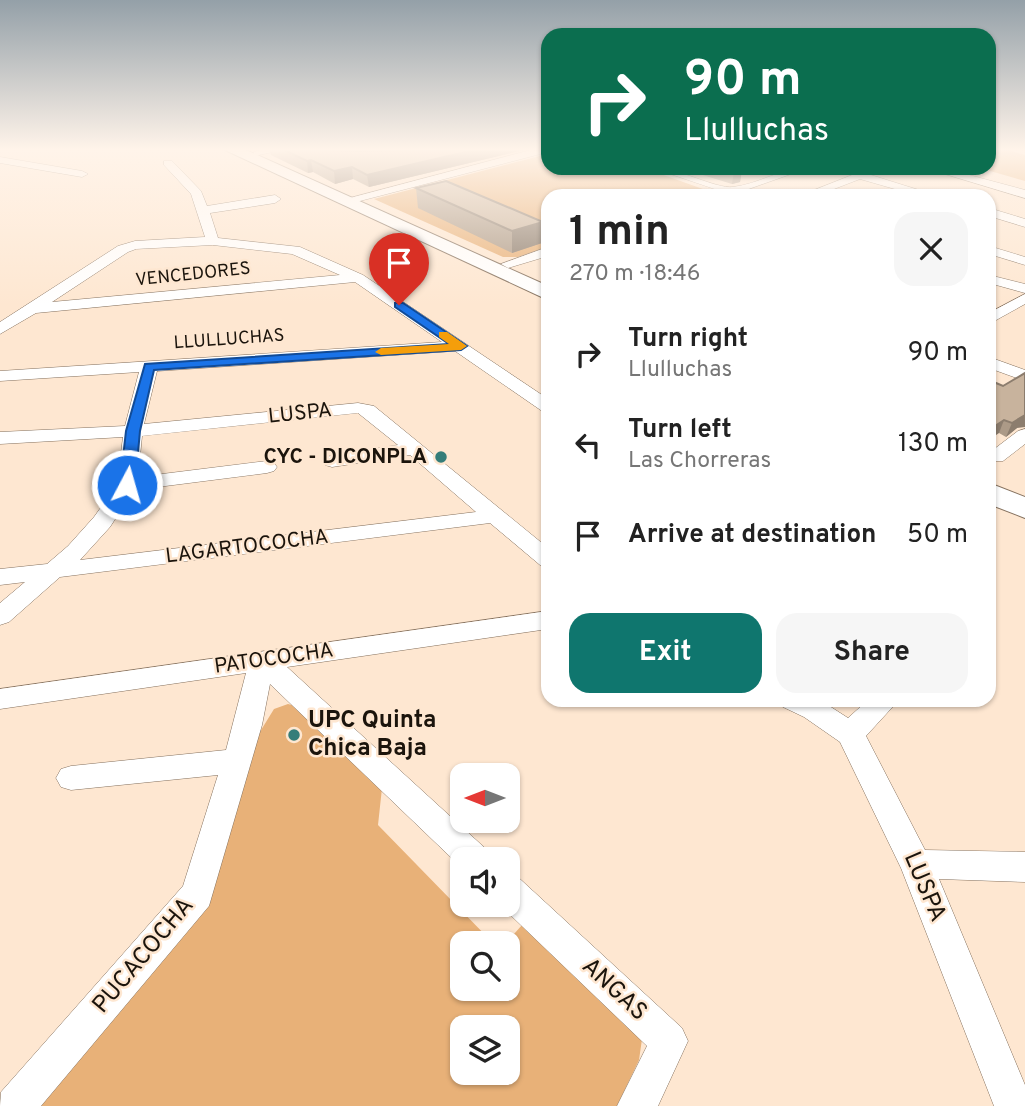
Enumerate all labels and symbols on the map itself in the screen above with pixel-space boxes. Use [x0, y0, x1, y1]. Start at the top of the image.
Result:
pin [369, 233, 429, 305]
street label: VENCEDORES [134, 258, 252, 292]
street label: LLULLUCHAS [173, 325, 285, 355]
street label: LUSPA [267, 397, 333, 431]
place label: CYC - DICONPLA [263, 444, 427, 471]
position arrow [90, 448, 164, 522]
marker: CYC - DICONPLA [433, 449, 449, 465]
street label: LAGARTOCOCHA [164, 524, 330, 570]
street label: PATOCOCHA [213, 637, 335, 681]
place label: UPC Quinta Chica Baja [308, 706, 436, 764]
marker: UPC Quinta Chica Baja [286, 727, 302, 743]
north arrow [450, 763, 520, 833]
street label: LUSPA [896, 848, 952, 926]
street label: PUCACOCHA [87, 892, 201, 1020]
street label: ANGAS [575, 952, 653, 1028]

